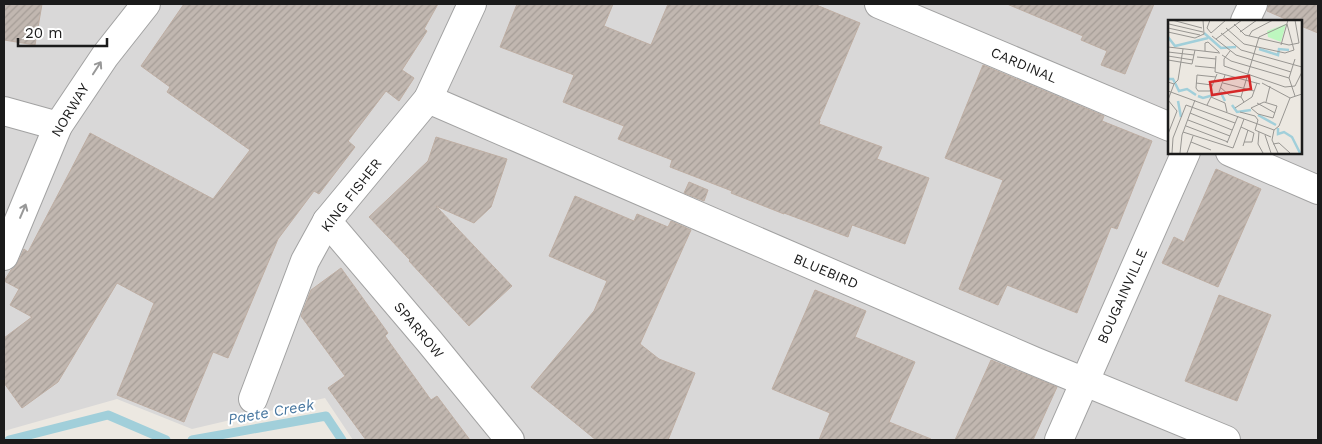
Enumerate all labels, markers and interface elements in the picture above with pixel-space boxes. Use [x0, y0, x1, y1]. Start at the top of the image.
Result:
scale bar [18, 15, 106, 47]
inset map [1168, 20, 1302, 154]
text: 20 m [25, 24, 63, 42]
street label: CARDINAL [989, 44, 1059, 86]
one-way arrow [92, 61, 102, 75]
street label: NORWAY [48, 81, 92, 139]
street label: KING FISHER [317, 155, 385, 235]
one-way arrow [19, 204, 28, 219]
street label: BOUGAINVILLE [1094, 246, 1150, 346]
street label: BLUEBIRD [791, 250, 861, 292]
street label: SPARROW [391, 299, 447, 361]
water label: Paete Creek [227, 395, 316, 428]

